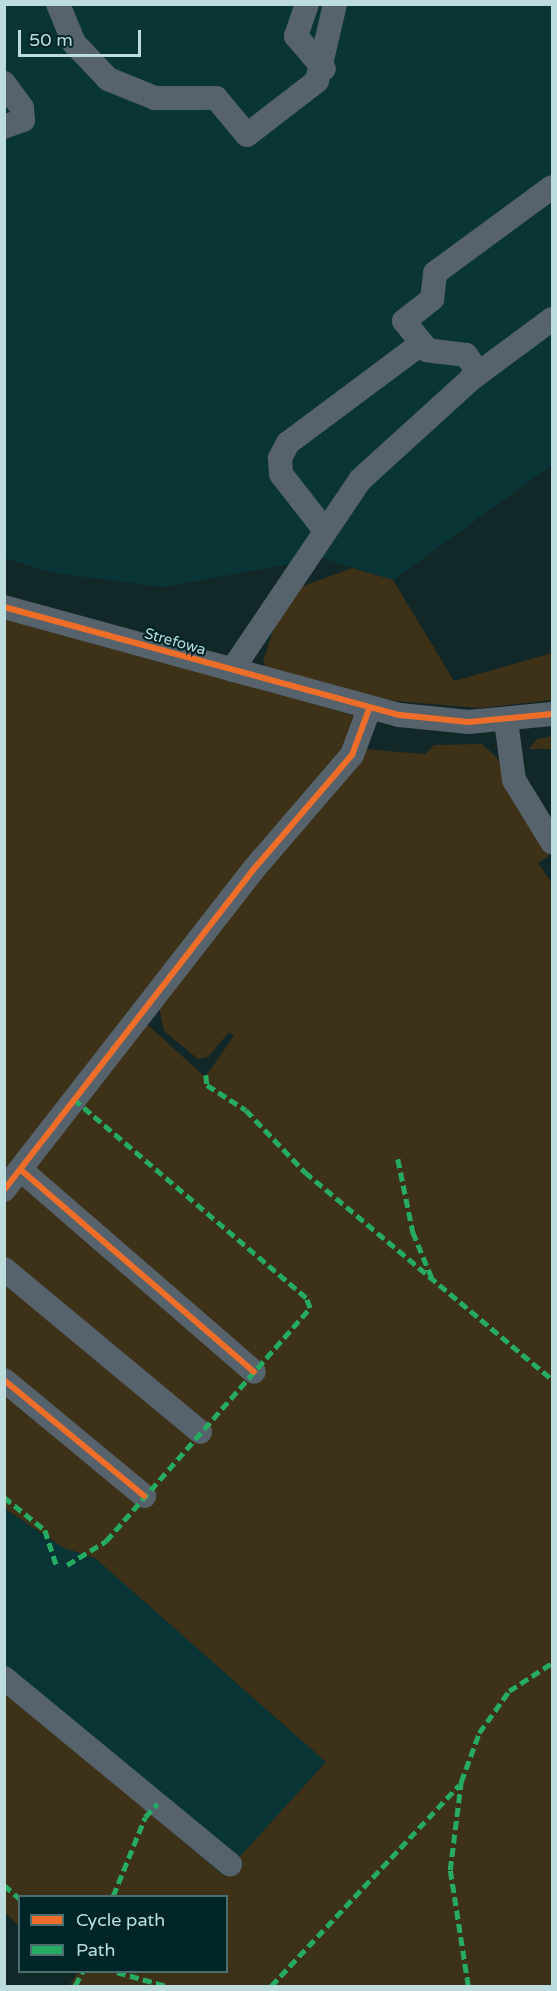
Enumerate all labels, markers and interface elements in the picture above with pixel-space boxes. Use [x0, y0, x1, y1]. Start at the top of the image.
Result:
scale bar [21, 18, 144, 56]
text: 50 m [29, 29, 73, 51]
street label: Strefowa [142, 625, 208, 659]
legend [18, 1895, 228, 1973]
text: Cycle path [76, 1909, 165, 1931]
text: Path [76, 1939, 115, 1961]

